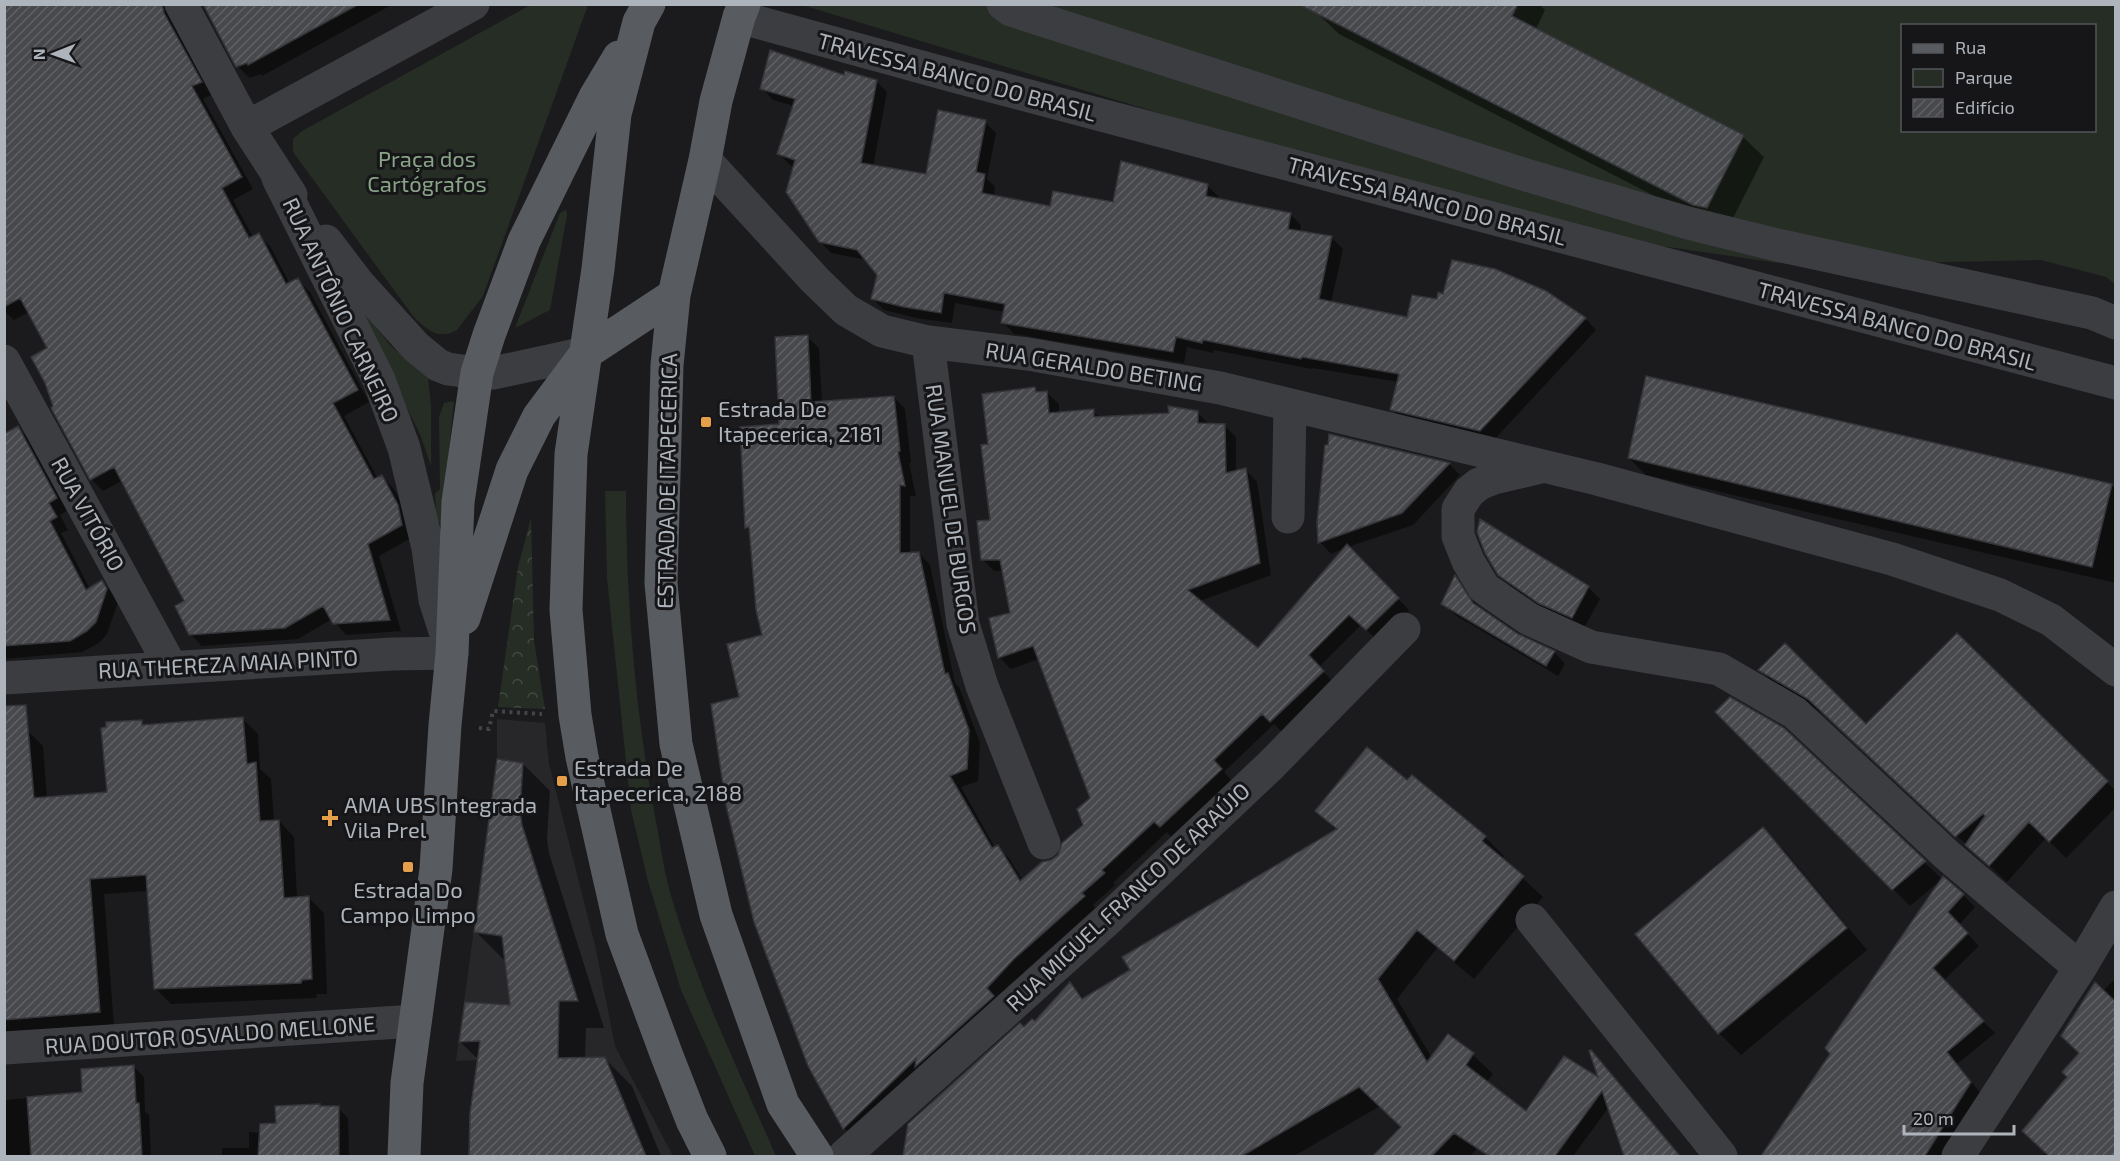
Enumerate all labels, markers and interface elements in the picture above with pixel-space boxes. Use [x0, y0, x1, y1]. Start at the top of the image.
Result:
north arrow [24, 24, 84, 84]
legend [1901, 24, 2096, 132]
street label: TRAVESSA BANCO DO BRASIL [815, 26, 1099, 126]
text: Rua [1955, 36, 1986, 58]
text: N [29, 48, 48, 60]
text: Parque [1955, 66, 2013, 88]
text: Edifício [1955, 96, 2015, 118]
park label: Praça dos Cartógrafos [367, 145, 487, 196]
street label: TRAVESSA BANCO DO BRASIL [1285, 150, 1569, 250]
street label: RUA ANTÔNIO CARNEIRO [278, 193, 405, 426]
street label: TRAVESSA BANCO DO BRASIL [1755, 275, 2039, 375]
street label: RUA GERALDO BETING [984, 336, 1204, 396]
street label: ESTRADA DE ITAPECERICA [651, 353, 681, 609]
street label: RUA MANUEL DE BURGOS [922, 382, 982, 635]
place label: Estrada De Itapecerica, 2181 [718, 395, 881, 446]
marker: Estrada De Itapecerica, 2181 [699, 415, 713, 429]
street label: RUA VITÓRIO [47, 452, 131, 575]
street label: RUA THEREZA MAIA PINTO [97, 643, 359, 683]
place label: Estrada De Itapecerica, 2188 [574, 754, 742, 805]
marker: Estrada De Itapecerica, 2188 [555, 774, 569, 788]
street label: RUA MIGUEL FRANCO DE ARAÚJO [1000, 777, 1254, 1016]
place label: AMA UBS Integrada Vila Prel [344, 791, 537, 842]
marker: AMA UBS Integrada Vila Prel [321, 809, 339, 827]
marker: Estrada Do Campo Limpo [401, 860, 415, 874]
place label: Estrada Do Campo Limpo [340, 876, 476, 927]
street label: RUA DOUTOR OSVALDO MELLONE [44, 1009, 376, 1059]
scale bar [1904, 1098, 2014, 1136]
text: 20 m [1913, 1107, 1954, 1129]

